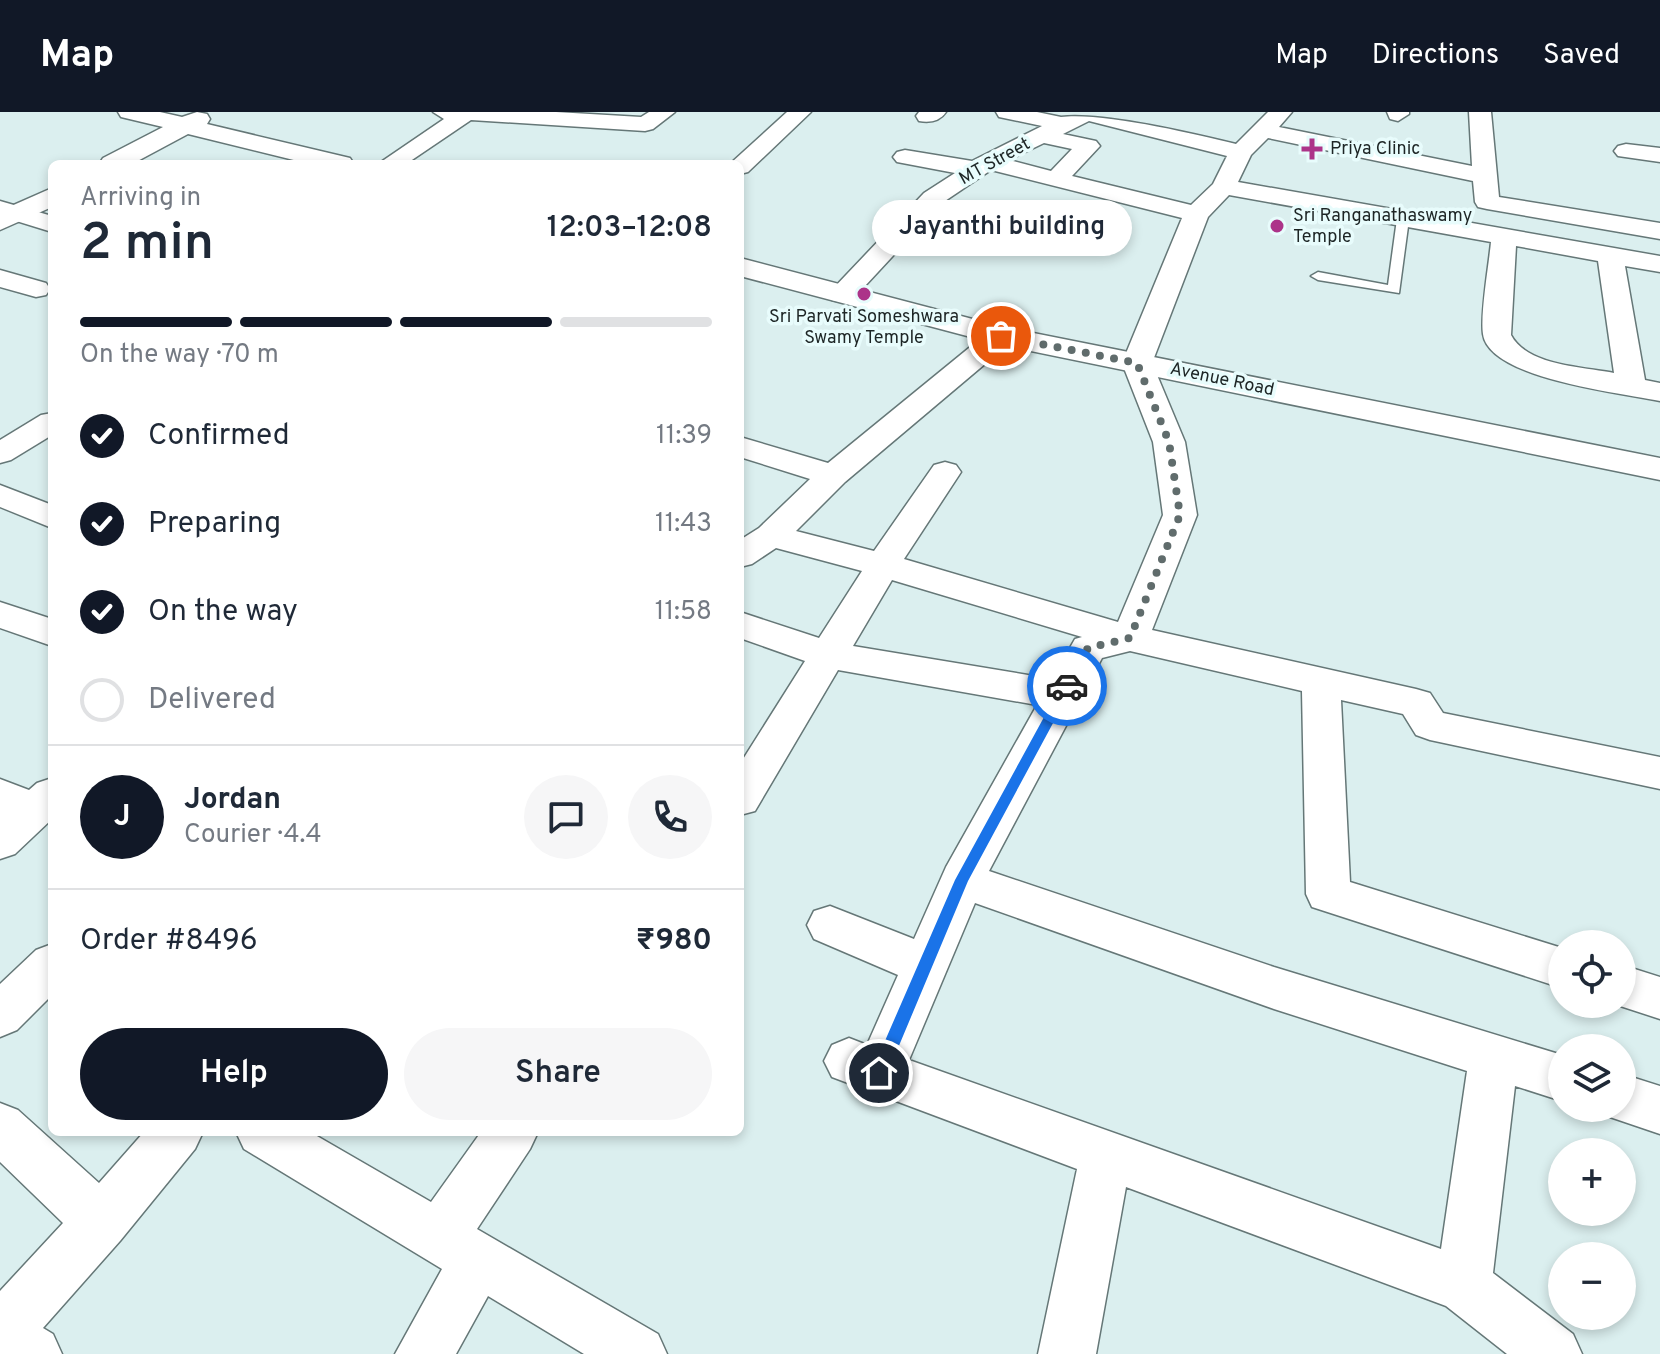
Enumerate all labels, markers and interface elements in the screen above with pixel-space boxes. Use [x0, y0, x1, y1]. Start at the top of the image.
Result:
text: Map [40, 32, 114, 81]
text: Map [1275, 38, 1328, 74]
text: Directions [1372, 38, 1499, 74]
text: Saved [1543, 38, 1620, 74]
street label: MT Street [955, 133, 1035, 191]
marker: Priya Clinic [1301, 138, 1323, 160]
place label: Priya Clinic [1330, 138, 1420, 161]
text: Arriving in [80, 182, 201, 215]
callout: Jayanthi building [871, 200, 1131, 256]
place label: Sri Ranganathaswamy Temple [1293, 205, 1472, 249]
text: 12:03–12:08 [547, 210, 712, 247]
text: Jayanthi building [899, 211, 1105, 244]
text: 2 min [80, 212, 214, 278]
marker: Sri Ranganathaswamy Temple [1268, 217, 1286, 235]
marker: Sri Parvati Someshwara Swamy Temple [855, 285, 873, 303]
pin [967, 302, 1035, 370]
place label: Sri Parvati Someshwara Swamy Temple [769, 306, 959, 350]
icon: bag [979, 314, 1023, 358]
text: On the way · 70 m [80, 339, 279, 372]
street label: Avenue Road [1168, 358, 1276, 402]
icon: check [80, 414, 124, 458]
text: Confirmed [148, 418, 290, 455]
text: 11:39 [656, 420, 712, 453]
icon: check [80, 502, 124, 546]
text: Preparing [148, 506, 281, 543]
text: 11:43 [655, 508, 712, 541]
icon: check [80, 590, 124, 634]
text: On the way [148, 594, 298, 631]
text: 11:58 [655, 596, 712, 629]
courier [1027, 646, 1107, 726]
icon: car [1045, 664, 1089, 708]
text: Delivered [148, 682, 276, 719]
button: chat [524, 775, 608, 859]
button: phone [628, 775, 712, 859]
text: Jordan [184, 782, 281, 819]
text: J [114, 799, 130, 836]
text: Courier · 4.4 [184, 819, 322, 852]
text: Order #8496 [80, 923, 258, 960]
text: ₹980 [636, 923, 712, 960]
map controls [1548, 930, 1636, 1330]
button: locate [1548, 930, 1636, 1018]
button: Help [80, 1028, 388, 1120]
button: Share [404, 1028, 712, 1120]
button: layers [1548, 1034, 1636, 1122]
pin [845, 1039, 913, 1107]
icon: home [857, 1051, 901, 1095]
button: + [1548, 1138, 1636, 1226]
button: − [1548, 1242, 1636, 1330]

